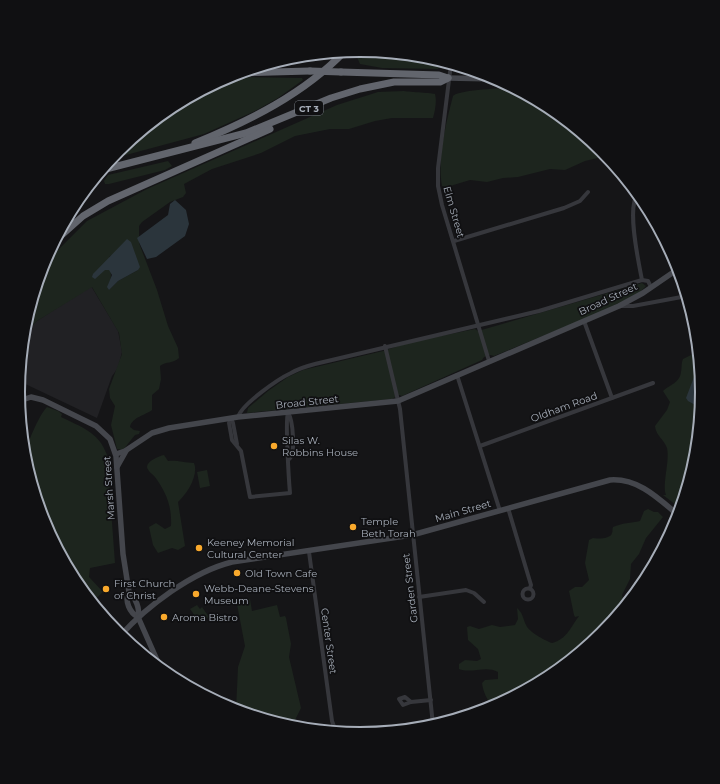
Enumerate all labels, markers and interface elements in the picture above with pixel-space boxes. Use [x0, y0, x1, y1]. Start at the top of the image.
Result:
road number: CT 3 [295, 101, 323, 115]
street label: Elm Street [440, 185, 468, 239]
street label: Broad Street [577, 280, 639, 318]
street label: Oldham Road [529, 389, 599, 425]
street label: Broad Street [275, 392, 339, 412]
place label: Silas W. Robbins House [282, 434, 358, 459]
marker: Silas W. Robbins House [269, 441, 279, 451]
street label: Marsh Street [100, 456, 118, 520]
street label: Main Street [433, 497, 493, 525]
place label: Temple Beth Torah [361, 515, 416, 540]
marker: Temple Beth Torah [348, 522, 358, 532]
place label: Keeney Memorial Cultural Center [207, 536, 294, 561]
marker: Keeney Memorial Cultural Center [194, 543, 204, 553]
street label: Garden Street [399, 552, 421, 624]
place label: Old Town Cafe [245, 567, 317, 580]
marker: Old Town Cafe [232, 568, 242, 578]
place label: First Church of Christ [114, 577, 175, 602]
place label: Webb-Deane-Stevens Museum [204, 582, 314, 607]
marker: First Church of Christ [101, 584, 111, 594]
marker: Webb-Deane-Stevens Museum [191, 589, 201, 599]
street label: Center Street [318, 607, 340, 675]
place label: Aroma Bistro [172, 611, 238, 624]
marker: Aroma Bistro [159, 612, 169, 622]

